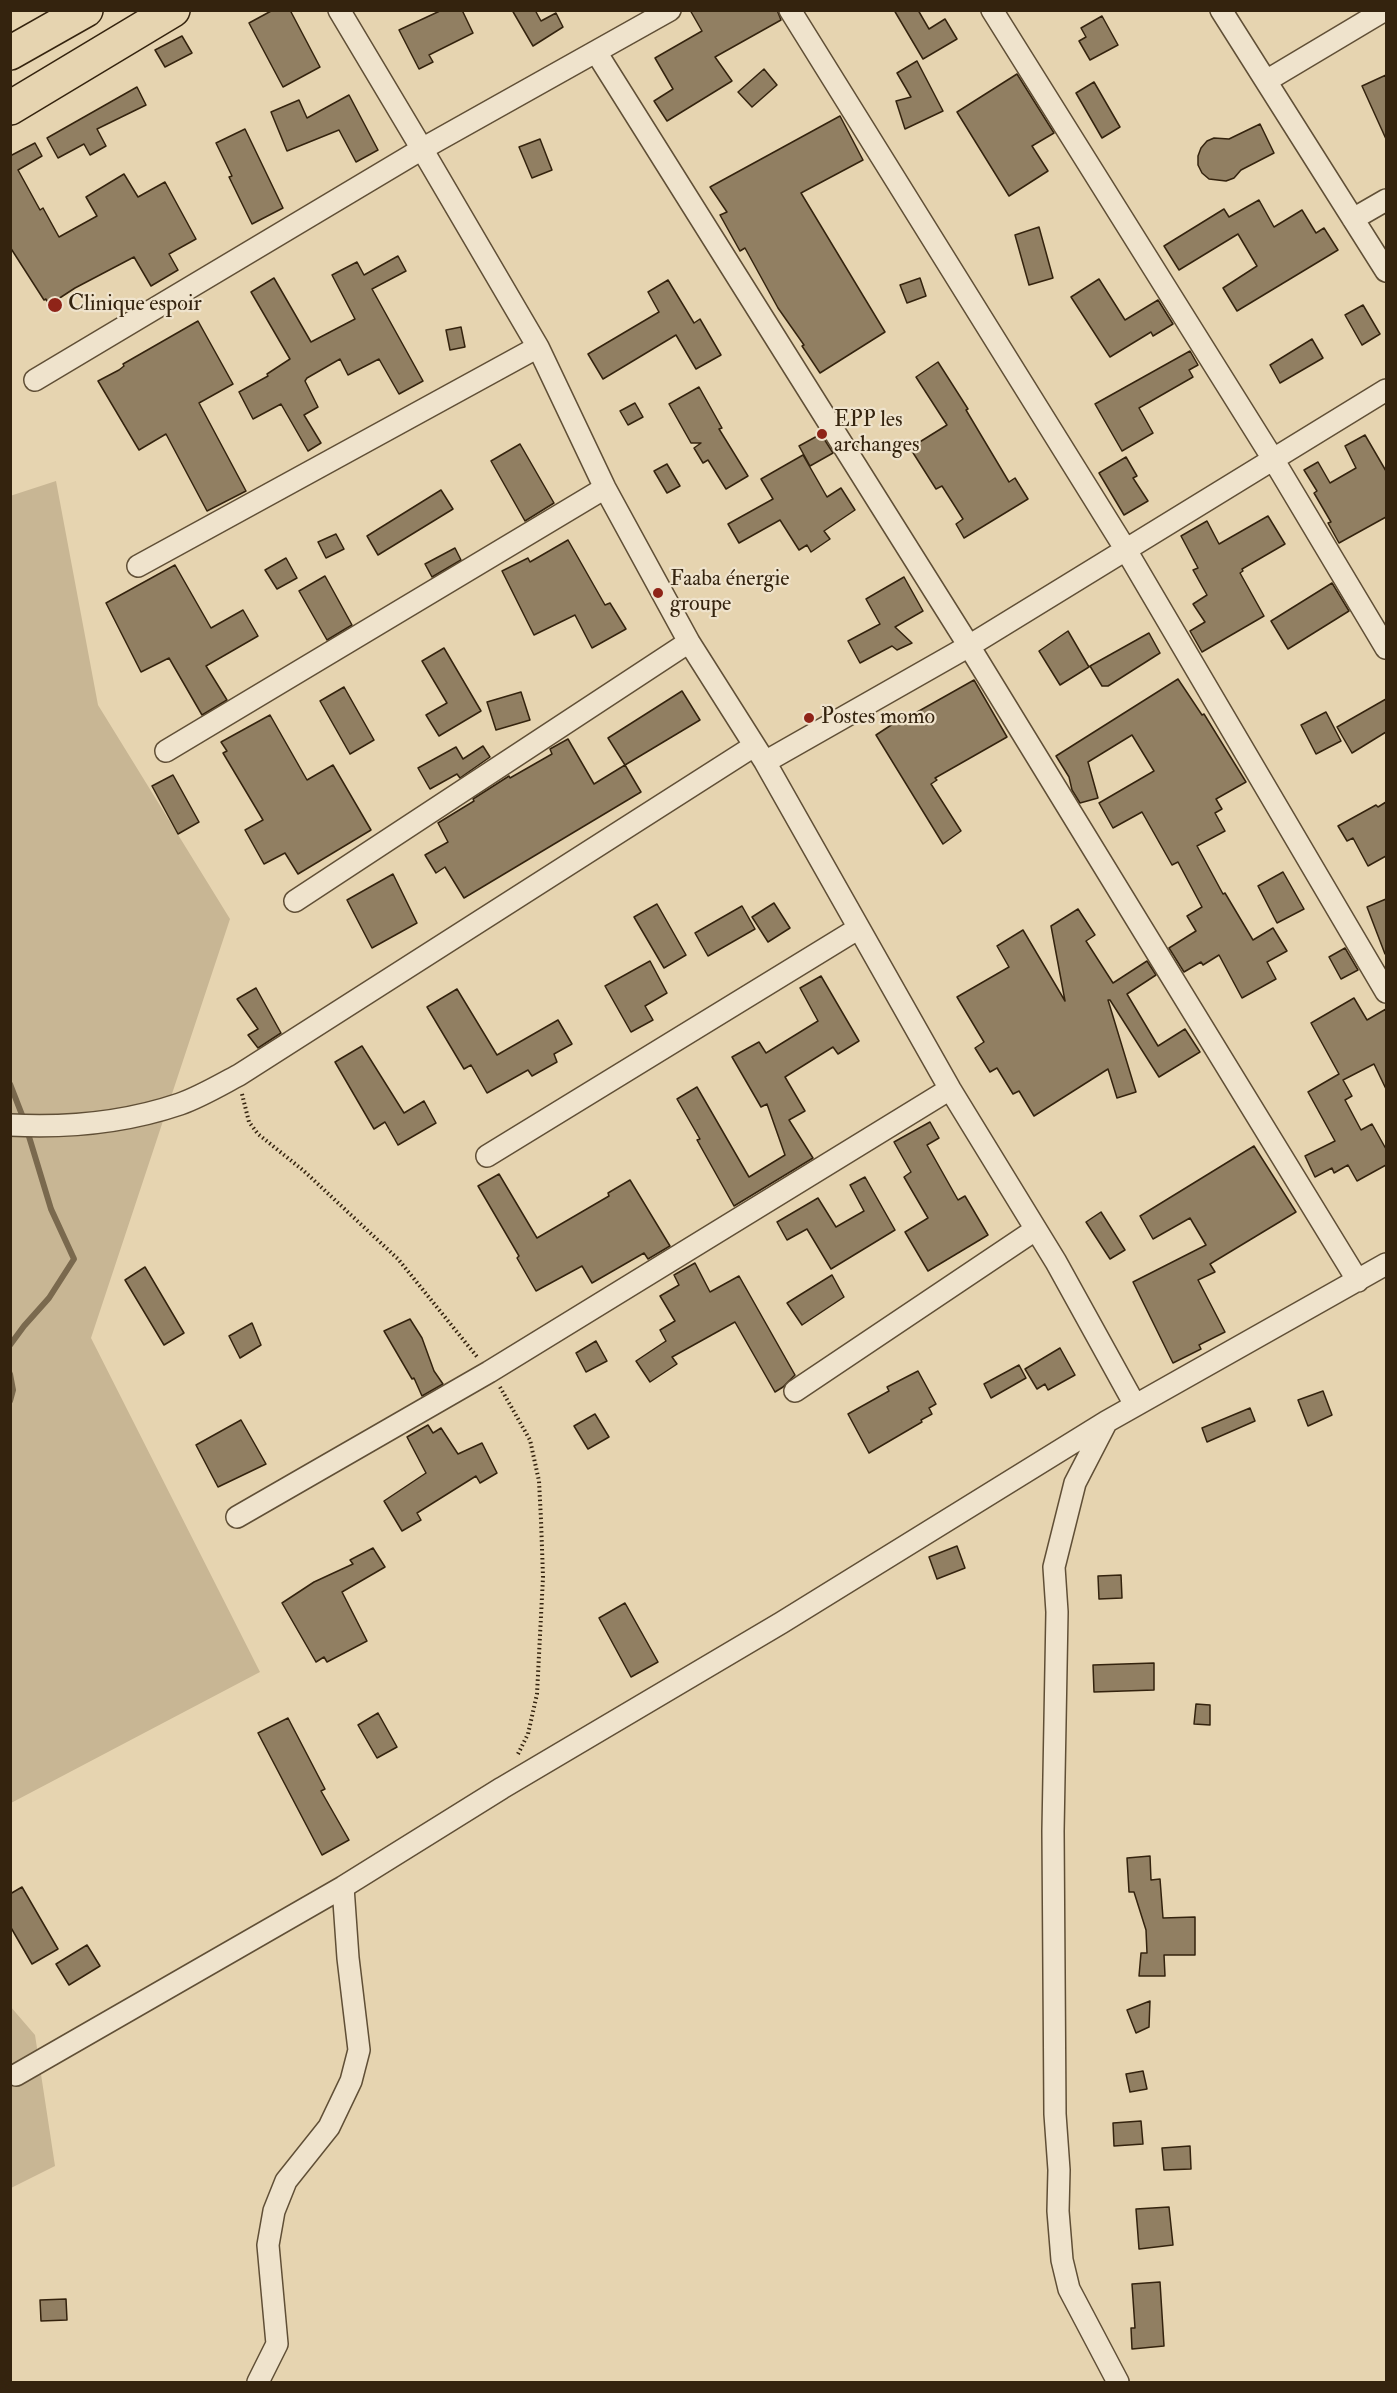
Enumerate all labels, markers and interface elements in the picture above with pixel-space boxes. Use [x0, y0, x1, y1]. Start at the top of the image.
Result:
place label: Clinique espoir [68, 292, 202, 318]
marker: Clinique espoir [46, 296, 64, 314]
place label: EPP les archanges [834, 408, 920, 460]
marker: EPP les archanges [815, 427, 829, 441]
place label: Faaba énergie groupe [670, 567, 789, 618]
marker: Faaba énergie groupe [651, 586, 665, 600]
place label: Postes momo [821, 705, 935, 731]
marker: Postes momo [802, 711, 816, 725]

